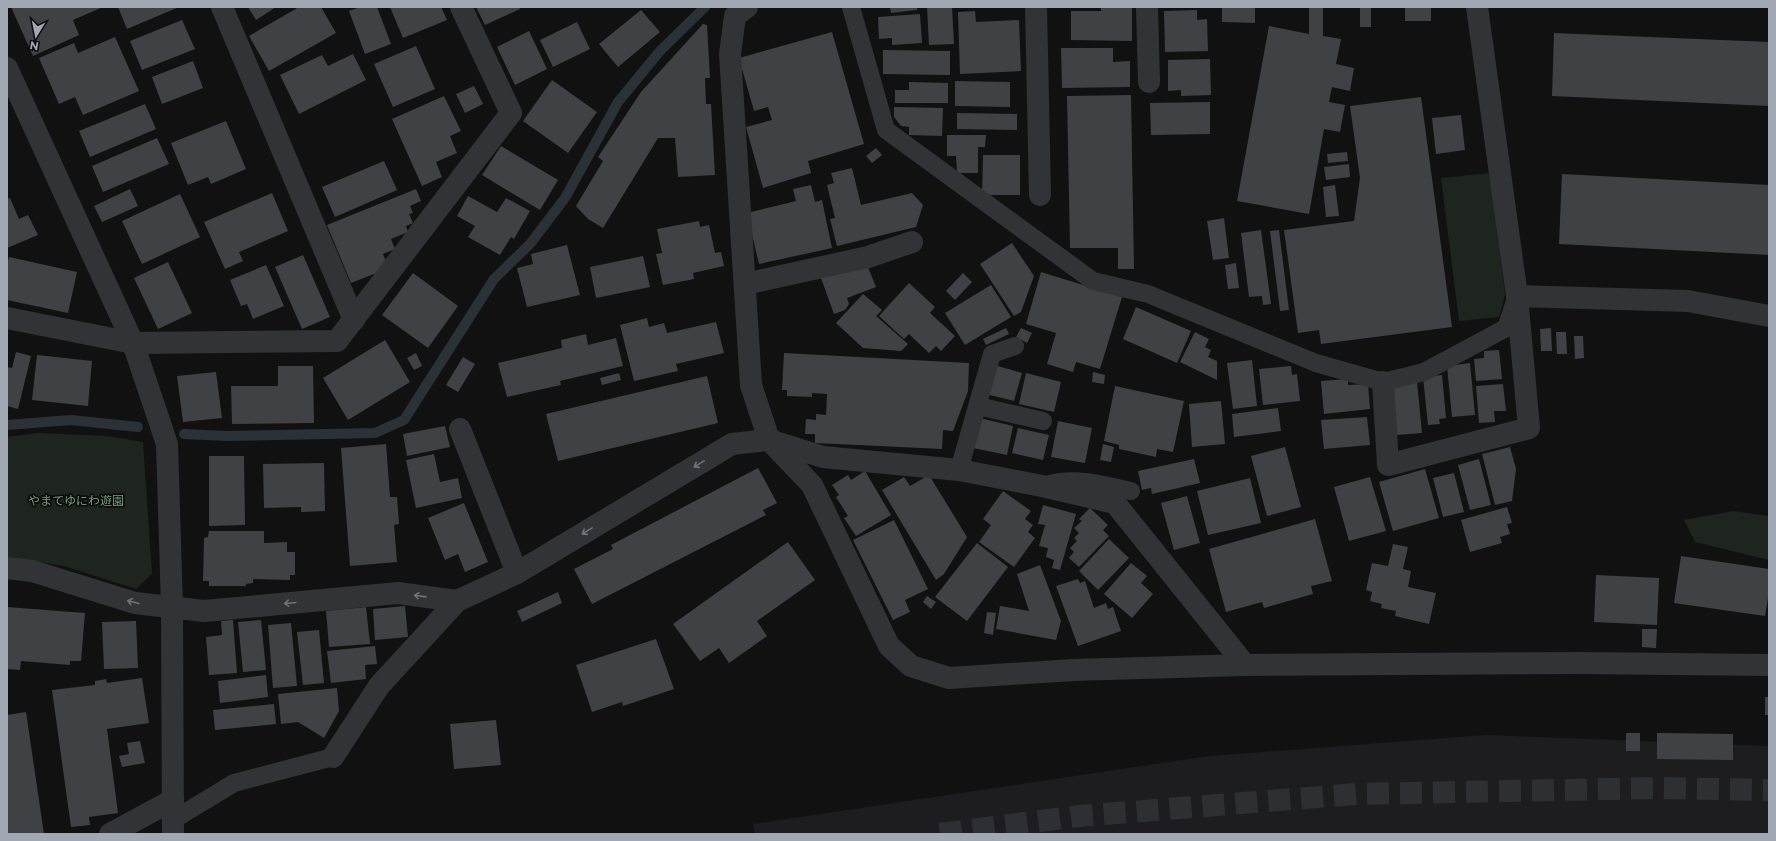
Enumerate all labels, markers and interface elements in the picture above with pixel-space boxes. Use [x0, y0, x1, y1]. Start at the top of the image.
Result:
north arrow [16, 16, 56, 56]
text: N [29, 38, 40, 54]
one-way arrow [693, 461, 705, 469]
park label: やまてゆにわ遊園 [28, 493, 124, 508]
one-way arrow [581, 527, 593, 535]
one-way arrow [413, 592, 426, 600]
one-way arrow [127, 597, 140, 605]
one-way arrow [284, 599, 297, 607]

